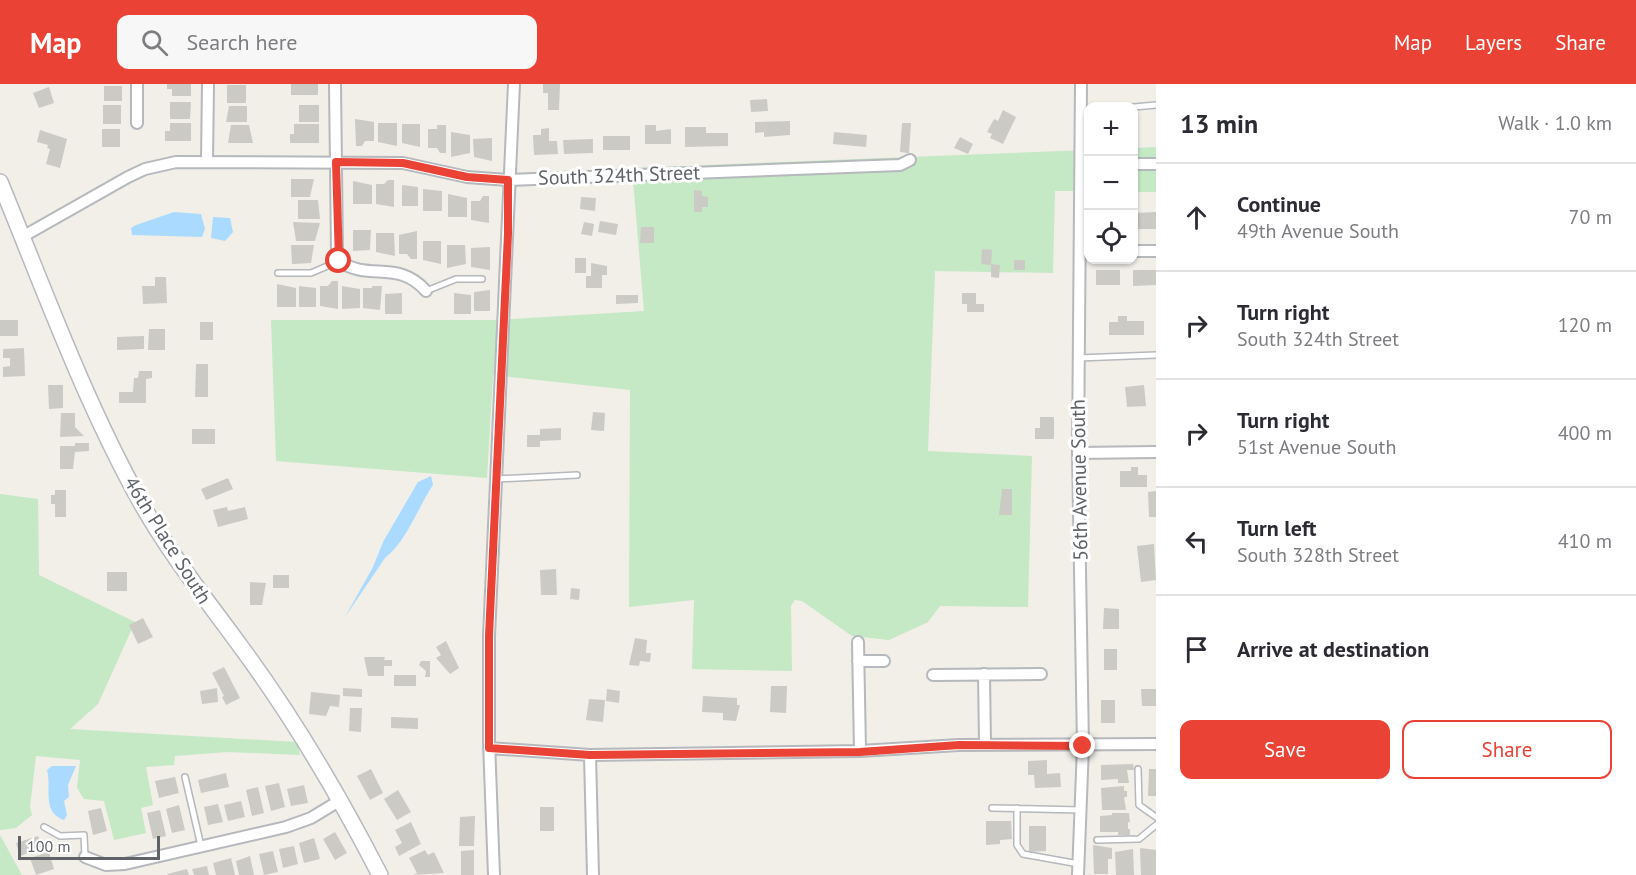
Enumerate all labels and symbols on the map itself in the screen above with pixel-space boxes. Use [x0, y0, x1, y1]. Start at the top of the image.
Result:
street label: South 324th Street [538, 159, 701, 191]
route start [325, 247, 351, 273]
street label: 56th Avenue South [1065, 399, 1093, 561]
street label: 46th Place South [118, 471, 218, 609]
route end [1069, 732, 1095, 758]
scale bar [18, 833, 160, 860]

